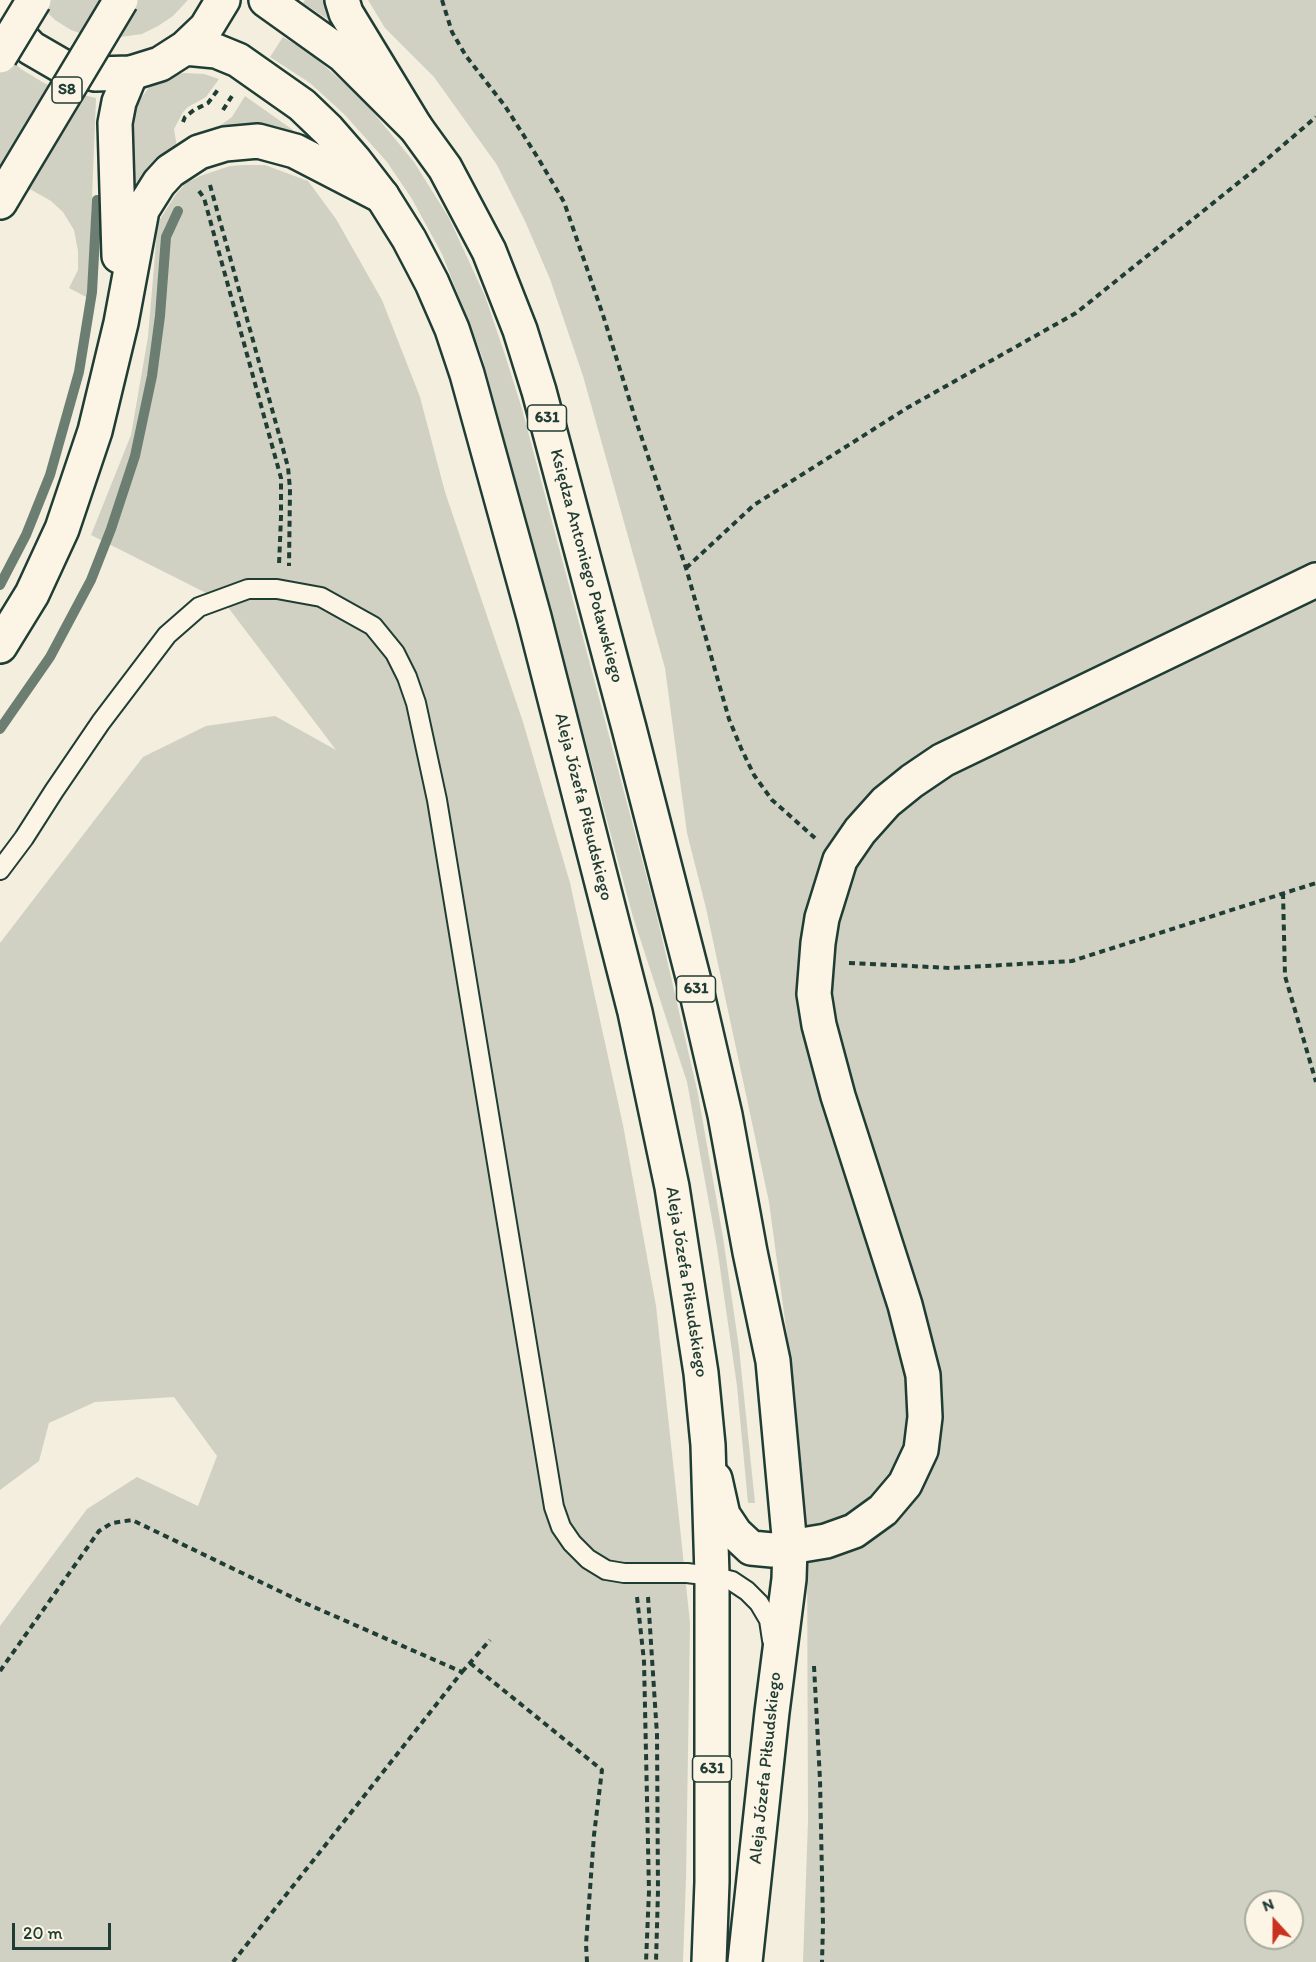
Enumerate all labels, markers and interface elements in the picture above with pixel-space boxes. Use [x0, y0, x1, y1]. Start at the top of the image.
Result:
road number: S8 [52, 77, 82, 103]
road number: 631 [528, 405, 566, 431]
street label: Księdza Antoniego Poławskiego [544, 447, 628, 685]
street label: Aleja Józefa Piłsudskiego [549, 711, 617, 903]
road number: 631 [676, 976, 716, 1002]
street label: Aleja Józefa Piłsudskiego [660, 1185, 712, 1379]
street label: Aleja Józefa Piłsudskiego [745, 1671, 787, 1865]
road number: 631 [692, 1756, 732, 1782]
north arrow [1244, 1890, 1304, 1950]
text: N [1260, 1894, 1277, 1915]
scale bar [15, 1911, 114, 1949]
text: 20 m [23, 1922, 63, 1944]

